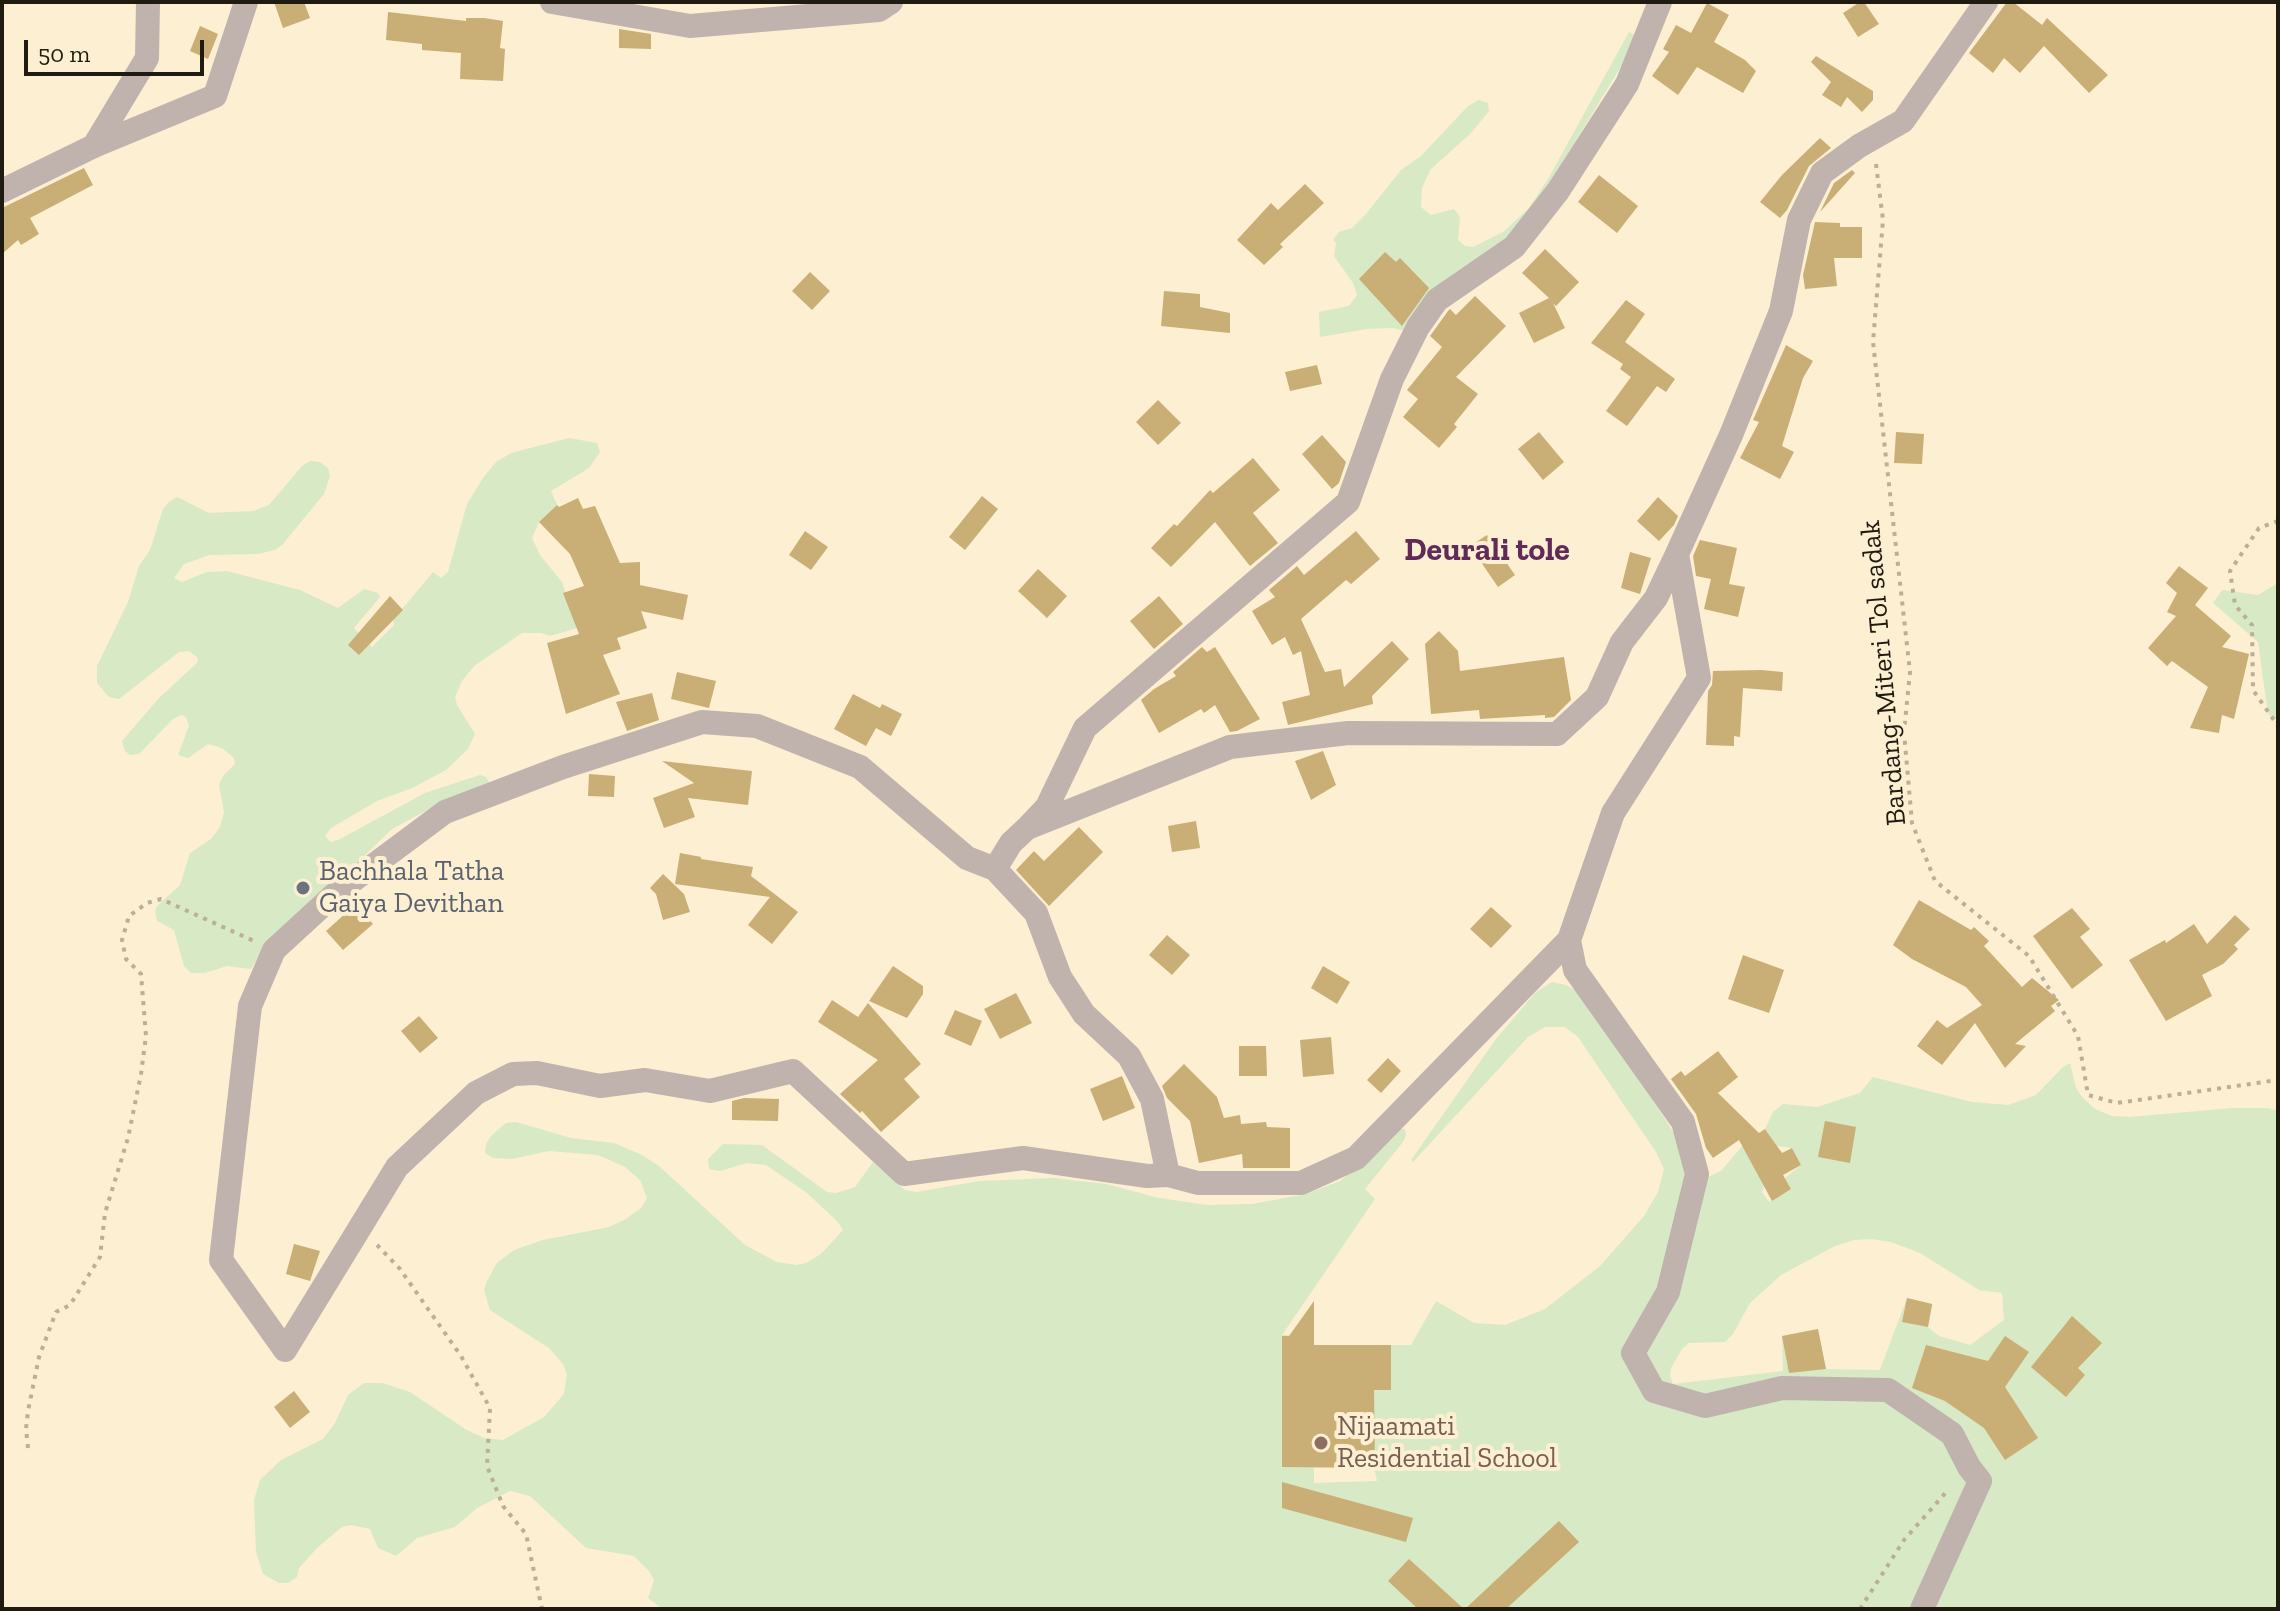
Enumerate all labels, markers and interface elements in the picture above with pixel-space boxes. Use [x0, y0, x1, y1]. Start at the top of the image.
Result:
scale bar [28, 24, 208, 74]
text: 50 m [38, 39, 90, 68]
street label: Bardang-Miteri Tol sadak [1854, 519, 1914, 827]
district label: Deurali tole [1404, 532, 1570, 570]
place label: Bachhala Tatha Gaiya Devithan [319, 855, 504, 921]
marker: Bachhala Tatha Gaiya Devithan [294, 879, 312, 897]
place label: Nijaamati Residential School [1337, 1410, 1557, 1476]
marker: Nijaamati Residential School [1312, 1434, 1330, 1452]

